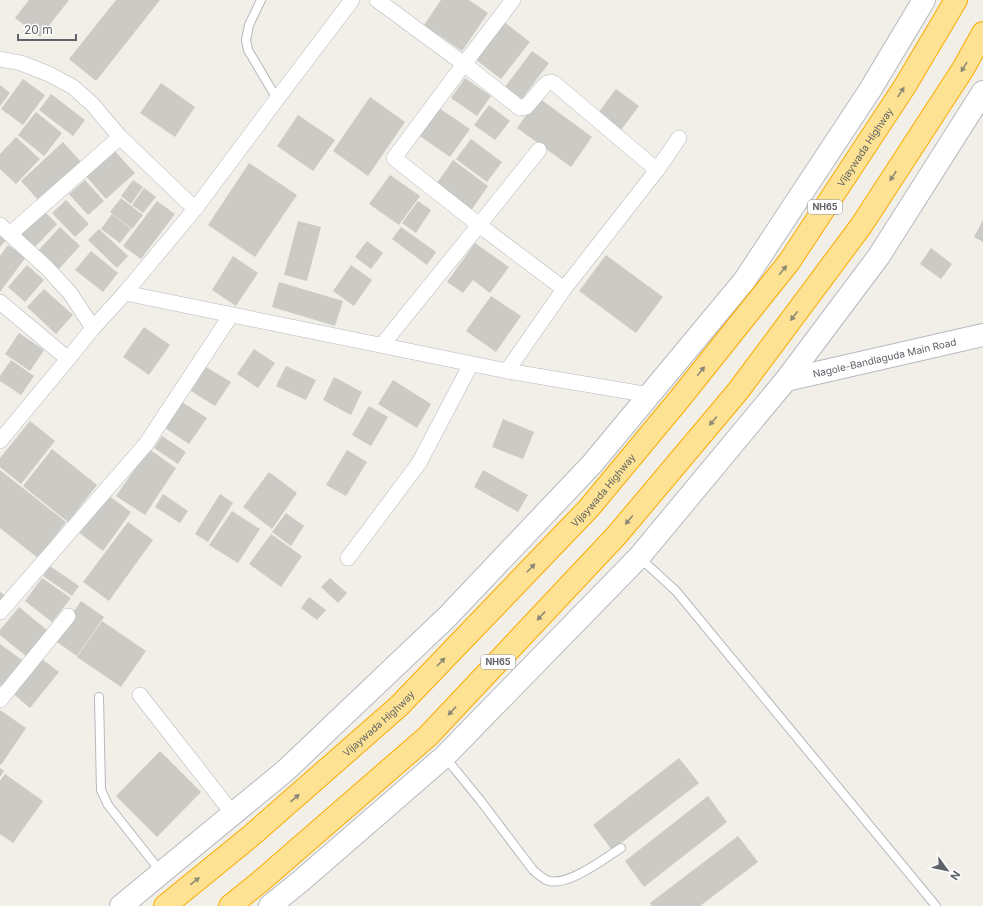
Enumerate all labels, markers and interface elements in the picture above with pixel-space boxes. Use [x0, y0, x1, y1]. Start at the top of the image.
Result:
scale bar [18, 16, 76, 42]
text: 20 m [24, 22, 53, 37]
one-way arrow [960, 61, 967, 73]
one-way arrow [898, 86, 905, 98]
street label: Vijaywada Highway [834, 105, 895, 189]
one-way arrow [889, 171, 897, 181]
road number: NH65 [808, 200, 842, 214]
one-way arrow [778, 265, 787, 275]
one-way arrow [790, 311, 798, 322]
street label: Nagole-Bandlaguda Main Road [811, 335, 957, 380]
one-way arrow [697, 366, 706, 377]
one-way arrow [709, 415, 718, 426]
street label: Vijaywada Highway [568, 451, 638, 529]
one-way arrow [625, 515, 634, 525]
one-way arrow [526, 563, 536, 573]
one-way arrow [536, 611, 546, 621]
road number: NH65 [481, 655, 515, 669]
one-way arrow [436, 657, 446, 667]
street label: Vijaywada Highway [340, 688, 417, 759]
one-way arrow [448, 706, 457, 716]
one-way arrow [290, 794, 299, 803]
north arrow [927, 850, 967, 890]
text: N [947, 868, 964, 883]
one-way arrow [189, 877, 200, 886]

